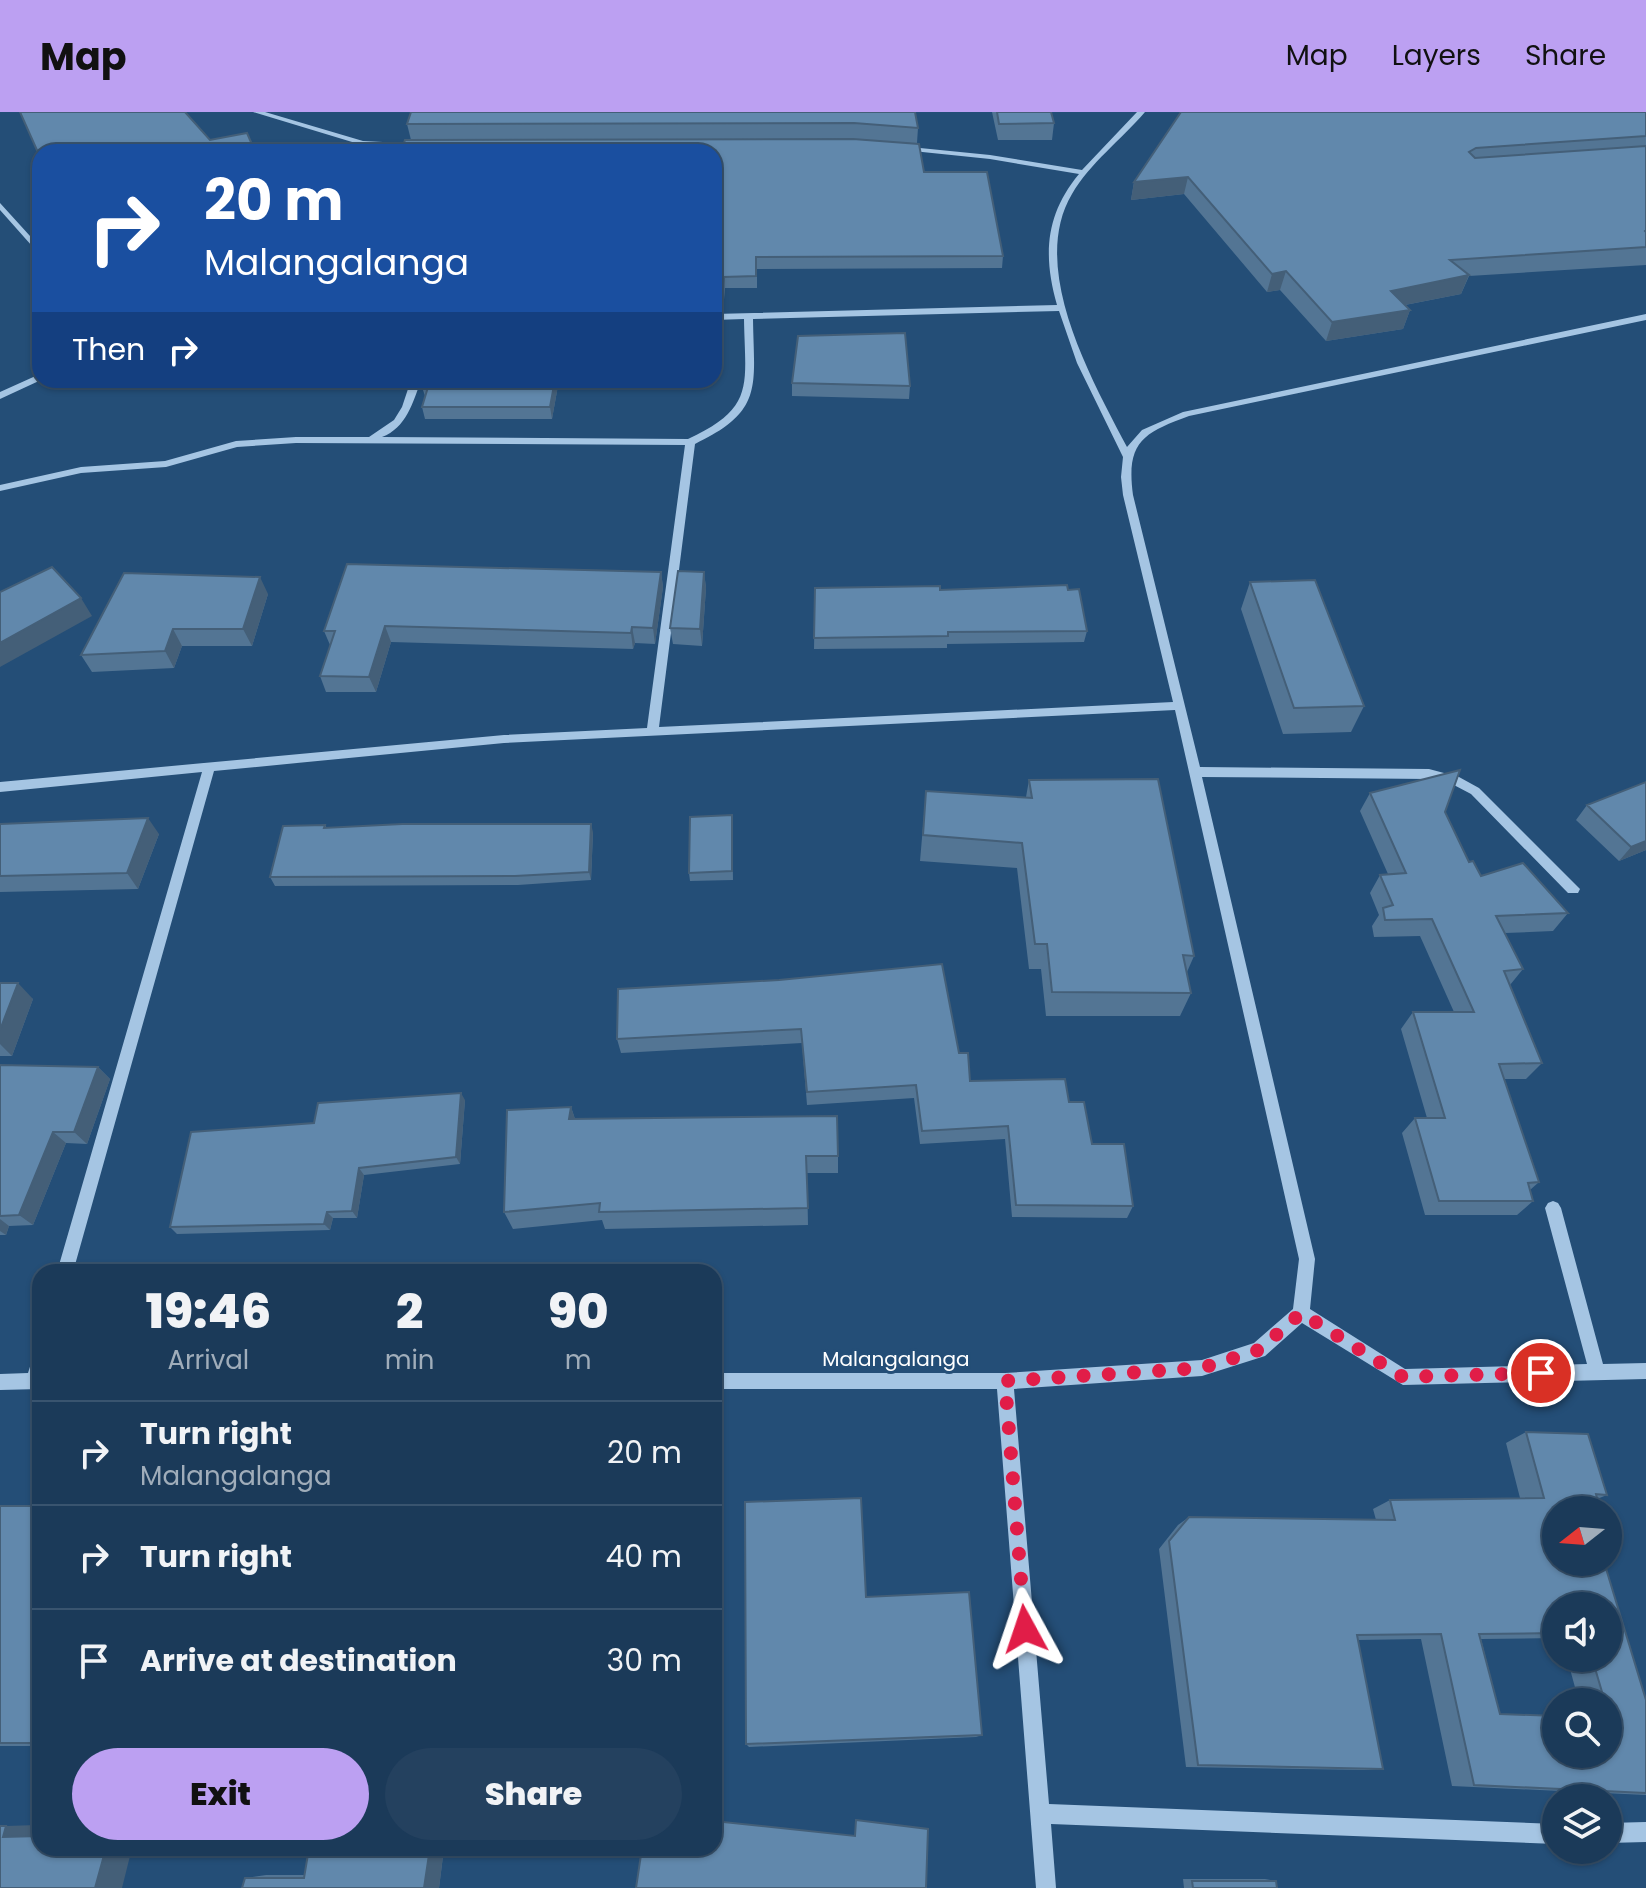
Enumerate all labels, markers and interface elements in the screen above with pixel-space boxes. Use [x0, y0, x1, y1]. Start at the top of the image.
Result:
text: Map [40, 30, 127, 83]
text: Map [1286, 36, 1348, 75]
text: Layers [1392, 36, 1481, 75]
text: Share [1525, 36, 1606, 75]
text: 20 m [204, 161, 344, 240]
icon: right [72, 176, 176, 280]
text: Malangalanga [204, 237, 469, 288]
text: Then [72, 328, 145, 371]
icon: right [161, 328, 205, 372]
text: 19:46 [145, 1278, 271, 1345]
text: 2 [396, 1278, 423, 1345]
text: 90 [548, 1278, 609, 1345]
pin [1507, 1339, 1575, 1407]
text: Arrival [167, 1342, 249, 1378]
text: min [385, 1342, 434, 1378]
text: m [565, 1342, 592, 1378]
street label: Malangalanga [822, 1345, 970, 1373]
icon: arrive [1519, 1351, 1563, 1395]
text: Turn right [140, 1412, 292, 1455]
icon: right [72, 1431, 116, 1475]
text: 20 m [607, 1431, 682, 1474]
text: Malangalanga [140, 1458, 332, 1494]
north arrow [1542, 1496, 1622, 1576]
map controls [1542, 1496, 1622, 1864]
icon: right [72, 1535, 116, 1579]
text: Turn right [140, 1535, 292, 1578]
text: 40 m [605, 1535, 682, 1578]
position arrow [983, 1587, 1067, 1671]
button: sound [1542, 1592, 1622, 1672]
icon: arrive [72, 1639, 116, 1683]
text: Arrive at destination [140, 1639, 457, 1682]
text: 30 m [607, 1639, 682, 1682]
button: search [1542, 1688, 1622, 1768]
button: Exit [72, 1748, 369, 1840]
button: Share [385, 1748, 682, 1840]
button: layers [1542, 1784, 1622, 1864]

